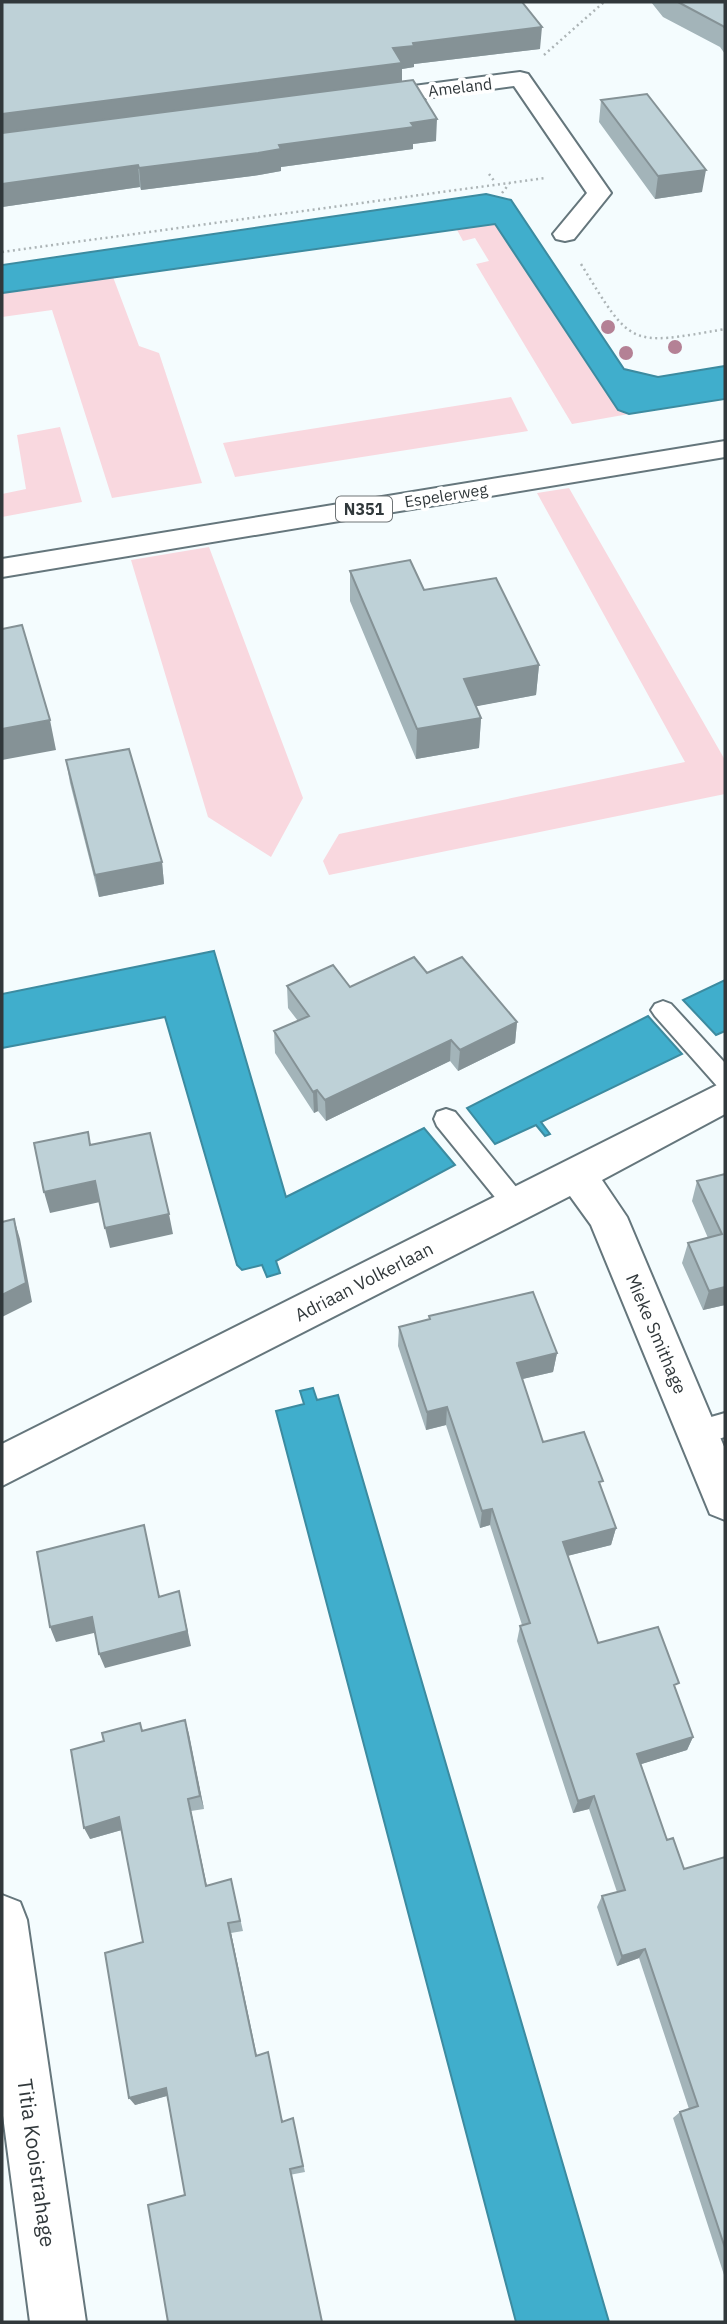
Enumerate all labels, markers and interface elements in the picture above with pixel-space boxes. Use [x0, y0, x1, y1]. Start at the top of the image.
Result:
street label: Ameland [427, 73, 493, 101]
street label: Espelerweg [403, 478, 489, 511]
road number: N351 [336, 496, 392, 522]
street label: Adriaan Volkerlaan [291, 1237, 437, 1326]
street label: Mieke Smithage [621, 1270, 692, 1398]
street label: Titia Kooistrahage [11, 2077, 63, 2249]

